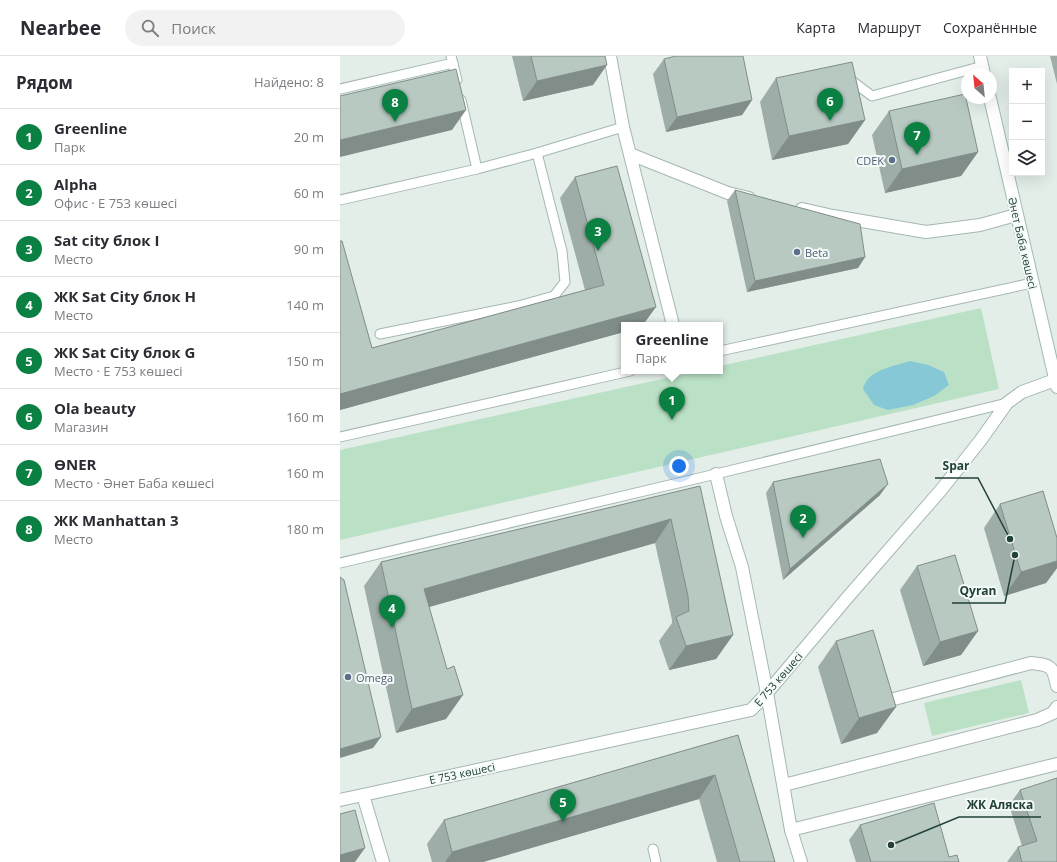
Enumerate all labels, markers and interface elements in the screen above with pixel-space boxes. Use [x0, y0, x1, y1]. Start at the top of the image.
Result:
search box [125, 10, 405, 46]
text: Nearbee [20, 15, 101, 41]
icon: search [139, 17, 161, 39]
text: Поиск [171, 18, 216, 38]
text: Карта [796, 18, 835, 37]
text: Маршрут [857, 18, 921, 37]
text: Сохранённые [943, 18, 1037, 37]
north arrow [961, 68, 997, 104]
map controls [1009, 68, 1045, 176]
button: + [1009, 68, 1045, 104]
text: Рядом [16, 71, 73, 94]
text: Найдено: 8 [254, 73, 324, 91]
pin: 6 [817, 88, 843, 121]
pin: 8 [382, 89, 408, 122]
button: − [1009, 104, 1045, 140]
text: Greenline [54, 118, 127, 138]
pin: 7 [904, 122, 930, 155]
text: 1 [25, 128, 33, 146]
text: 20 m [294, 128, 324, 146]
text: Парк [54, 138, 85, 156]
button: layers [1009, 140, 1045, 176]
place label: CDEK [856, 153, 884, 168]
marker: CDEK [887, 155, 897, 165]
text: Alpha [54, 174, 97, 194]
text: 2 [25, 184, 33, 202]
text: 60 m [294, 184, 324, 202]
text: Офис · Е 753 көшесі [54, 194, 177, 212]
street label: Әнет Баба көшесі [1005, 196, 1041, 290]
pin: 3 [585, 218, 611, 251]
text: Sat city блок I [54, 230, 159, 250]
text: 3 [25, 240, 33, 258]
text: 90 m [294, 240, 324, 258]
place label: Beta [805, 245, 828, 260]
marker: Beta [792, 247, 802, 257]
text: Место [54, 250, 93, 268]
text: ЖК Sat City блок H [54, 286, 196, 306]
text: 4 [25, 296, 33, 314]
text: 140 m [286, 296, 324, 314]
text: Место [54, 306, 93, 324]
popup [621, 322, 723, 374]
text: Greenline [635, 329, 709, 349]
text: ЖК Sat City блок G [54, 342, 195, 362]
text: Парк [635, 349, 667, 367]
text: 5 [25, 352, 33, 370]
text: 150 m [286, 352, 324, 370]
text: Место · Е 753 көшесі [54, 362, 183, 380]
pin: 1 [659, 387, 685, 420]
text: Ola beauty [54, 398, 136, 418]
text: 6 [25, 408, 33, 426]
text: 160 m [286, 408, 324, 426]
text: Магазин [54, 418, 109, 436]
text: ӨNER [54, 454, 96, 474]
callout: Spar [935, 454, 978, 478]
your location [669, 456, 689, 476]
text: Spar [943, 457, 970, 474]
text: 7 [25, 464, 33, 482]
text: 160 m [286, 464, 324, 482]
text: Место · Әнет Баба көшесі [54, 474, 214, 492]
pin: 2 [790, 505, 816, 538]
text: ЖК Manhattan 3 [54, 510, 179, 530]
text: 8 [25, 520, 33, 538]
text: 180 m [286, 520, 324, 538]
text: Место [54, 530, 93, 548]
callout: Qyran [952, 579, 1005, 603]
text: Qyran [960, 582, 996, 599]
pin: 4 [379, 595, 405, 628]
street label: Е 753 көшесі [750, 649, 806, 709]
place label: Omega [356, 670, 393, 685]
marker: Omega [343, 672, 353, 682]
street label: Е 753 көшесі [428, 759, 496, 787]
pin: 5 [550, 789, 576, 822]
callout: ЖК Аляска [959, 793, 1041, 817]
text: ЖК Аляска [967, 796, 1033, 813]

